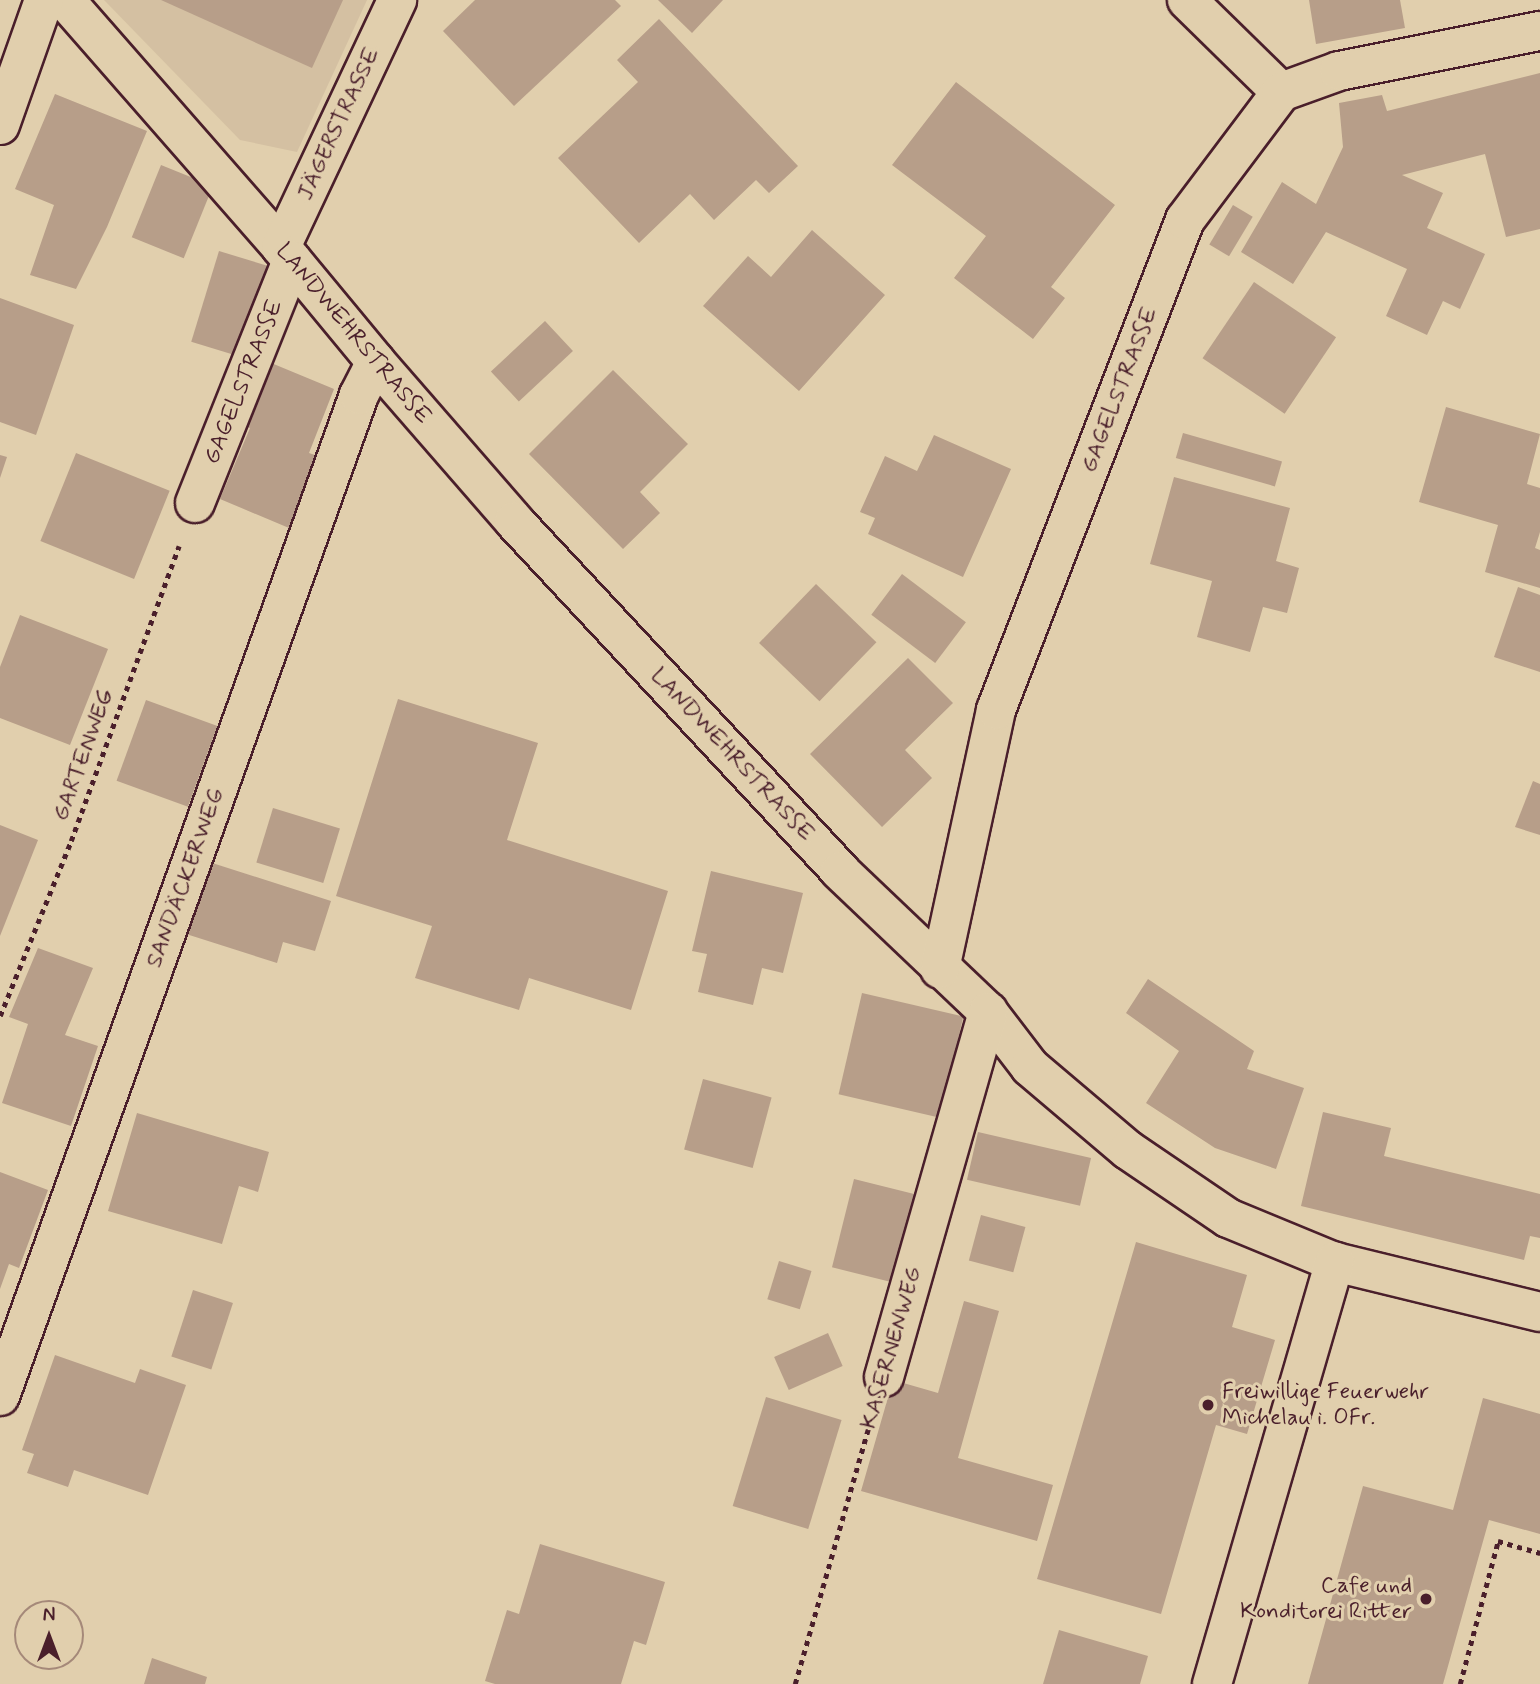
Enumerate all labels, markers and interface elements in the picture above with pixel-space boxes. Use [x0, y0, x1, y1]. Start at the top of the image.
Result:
street label: JÄGERSTRASSE [292, 43, 386, 205]
street label: LANDWEHRSTRASSE [269, 238, 437, 430]
street label: GAGELSTRASSE [198, 296, 290, 468]
street label: GAGELSTRASSE [1076, 303, 1164, 477]
street label: LANDWEHRSTRASSE [644, 662, 820, 848]
street label: GARTENWEG [47, 685, 121, 825]
street label: SANDÄCKERWEG [141, 784, 231, 972]
street label: KASERNENWEG [856, 1264, 928, 1432]
place label: Freiwillige Feuerwehr Michelau i. OFr. [1222, 1378, 1425, 1432]
marker: Freiwillige Feuerwehr Michelau i. OFr. [1200, 1397, 1216, 1413]
place label: Cafe und Konditorei Ritter [1240, 1572, 1412, 1626]
marker: Cafe und Konditorei Ritter [1418, 1591, 1434, 1607]
north arrow [14, 1600, 84, 1670]
text: N [43, 1603, 55, 1628]

